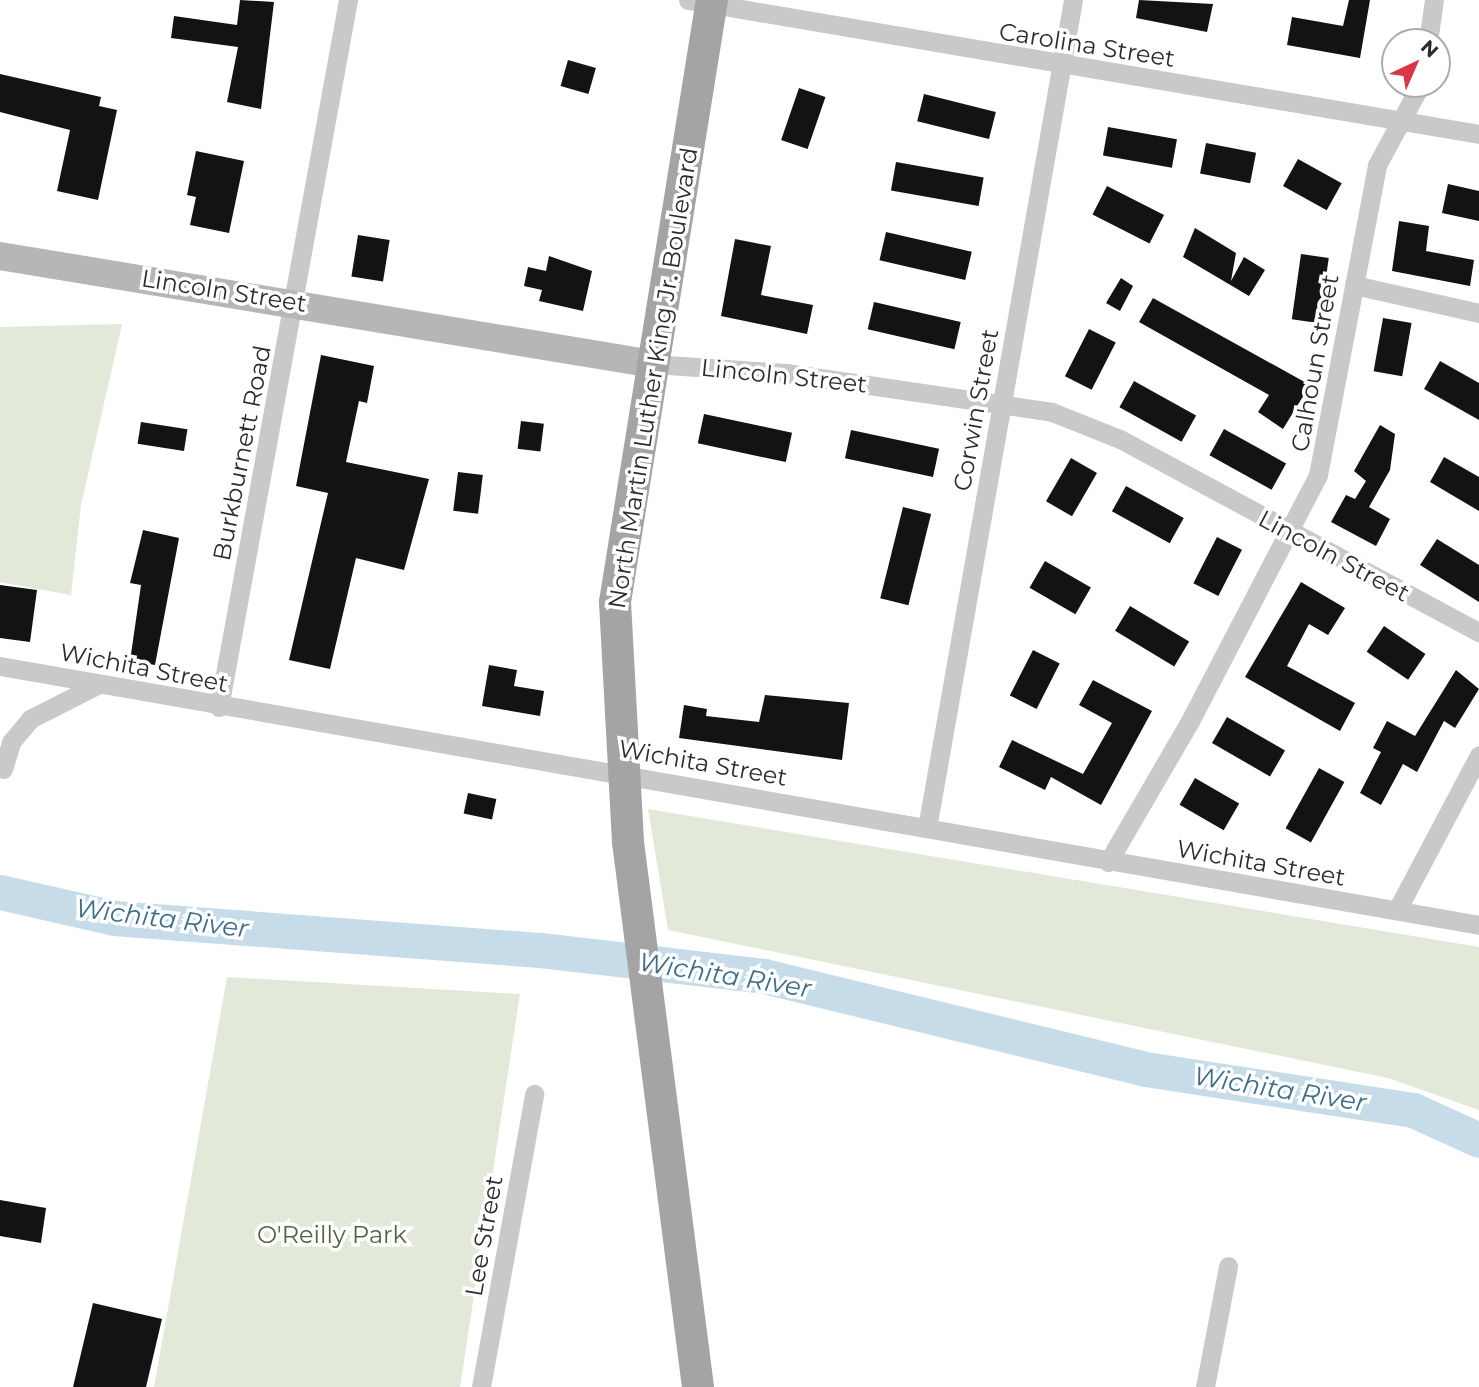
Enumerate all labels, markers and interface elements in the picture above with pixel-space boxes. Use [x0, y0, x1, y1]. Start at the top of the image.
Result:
street label: Carolina Street [997, 17, 1177, 73]
north arrow [1381, 28, 1451, 98]
text: N [1416, 35, 1443, 63]
street label: North Martin Luther King Jr. Boulevard [602, 145, 704, 611]
street label: Lincoln Street [139, 264, 309, 318]
street label: Calhoun Street [1285, 272, 1345, 454]
street label: Corwin Street [948, 327, 1004, 493]
street label: Burkburnett Road [207, 343, 277, 563]
street label: Lincoln Street [700, 353, 868, 399]
street label: Lincoln Street [1254, 504, 1414, 608]
street label: Wichita Street [57, 638, 231, 698]
street label: Wichita Street [616, 734, 790, 792]
street label: Wichita Street [1174, 834, 1348, 892]
water label: Wichita River [74, 893, 250, 945]
water label: Wichita River [637, 947, 813, 1005]
water label: Wichita River [1192, 1061, 1368, 1119]
street label: Lee Street [459, 1174, 509, 1298]
park label: O'Reilly Park [257, 1221, 407, 1249]

